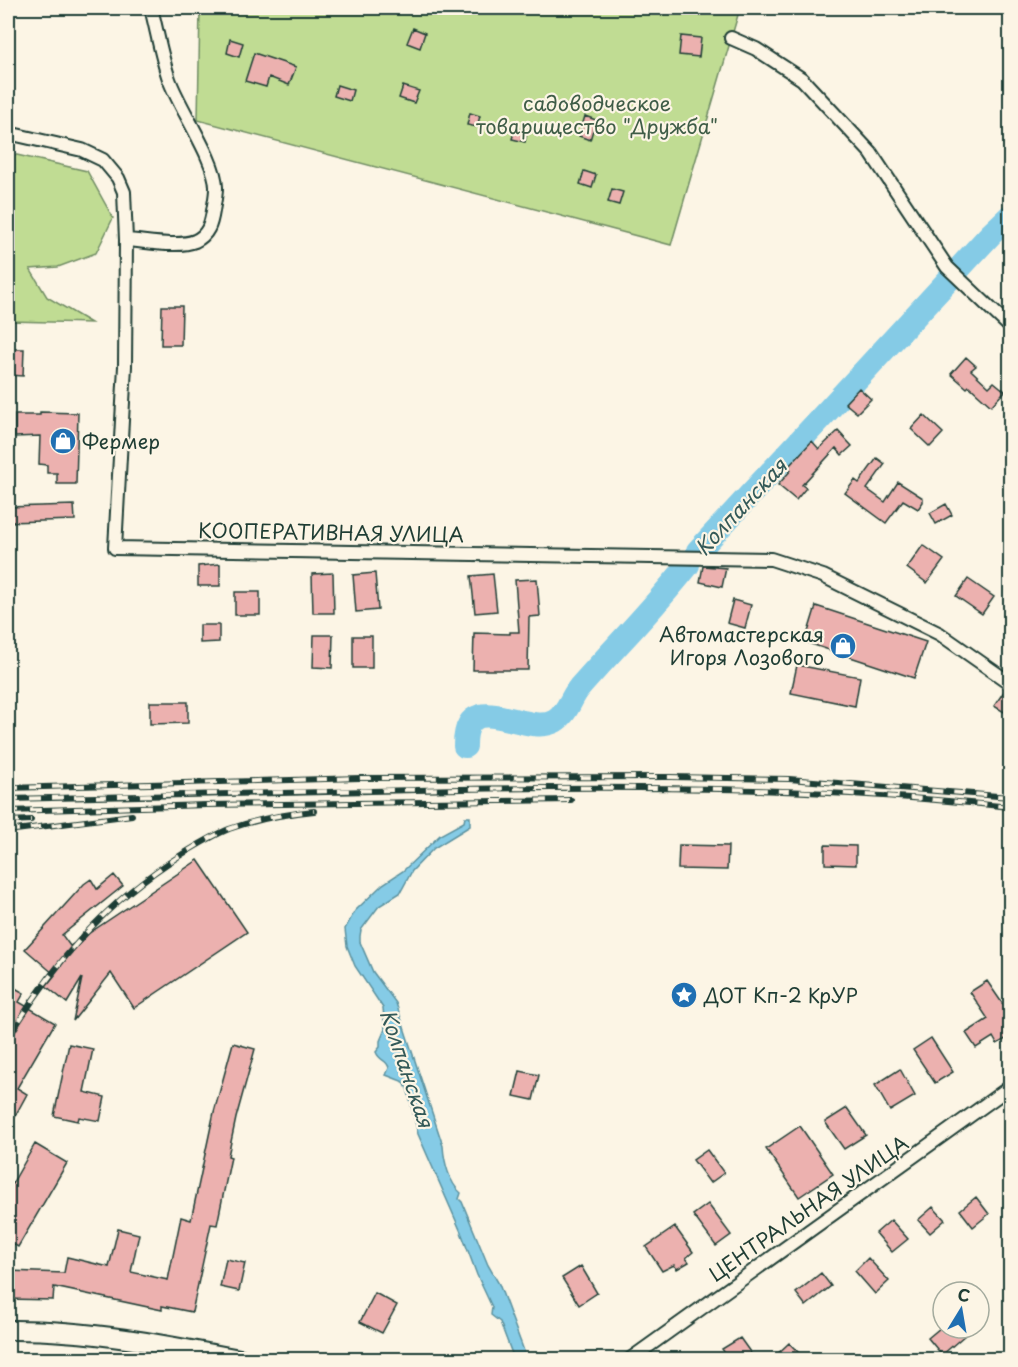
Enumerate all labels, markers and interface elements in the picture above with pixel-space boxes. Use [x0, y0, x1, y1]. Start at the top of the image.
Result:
park label: садоводческое товарищество "Дружба" [476, 88, 718, 141]
shop icon: Фермер [48, 426, 78, 456]
place label: Фермер [82, 426, 160, 456]
water label: Колпанская [686, 449, 795, 562]
street label: КООПЕРАТИВНАЯ УЛИЦА [198, 515, 464, 549]
place label: Автомастерская Игоря Лозового [659, 619, 824, 672]
shop icon: Автомастерская Игоря Лозового [828, 631, 858, 661]
place icon: ДОТ Кп-2 КрУР [669, 980, 699, 1010]
place label: ДОТ Кп-2 КрУР [703, 980, 858, 1010]
water label: Колпанская [373, 1005, 444, 1133]
street label: ЦЕНТРАЛЬНАЯ УЛИЦА [702, 1128, 914, 1288]
north arrow [931, 1280, 991, 1340]
text: С [956, 1281, 972, 1307]

